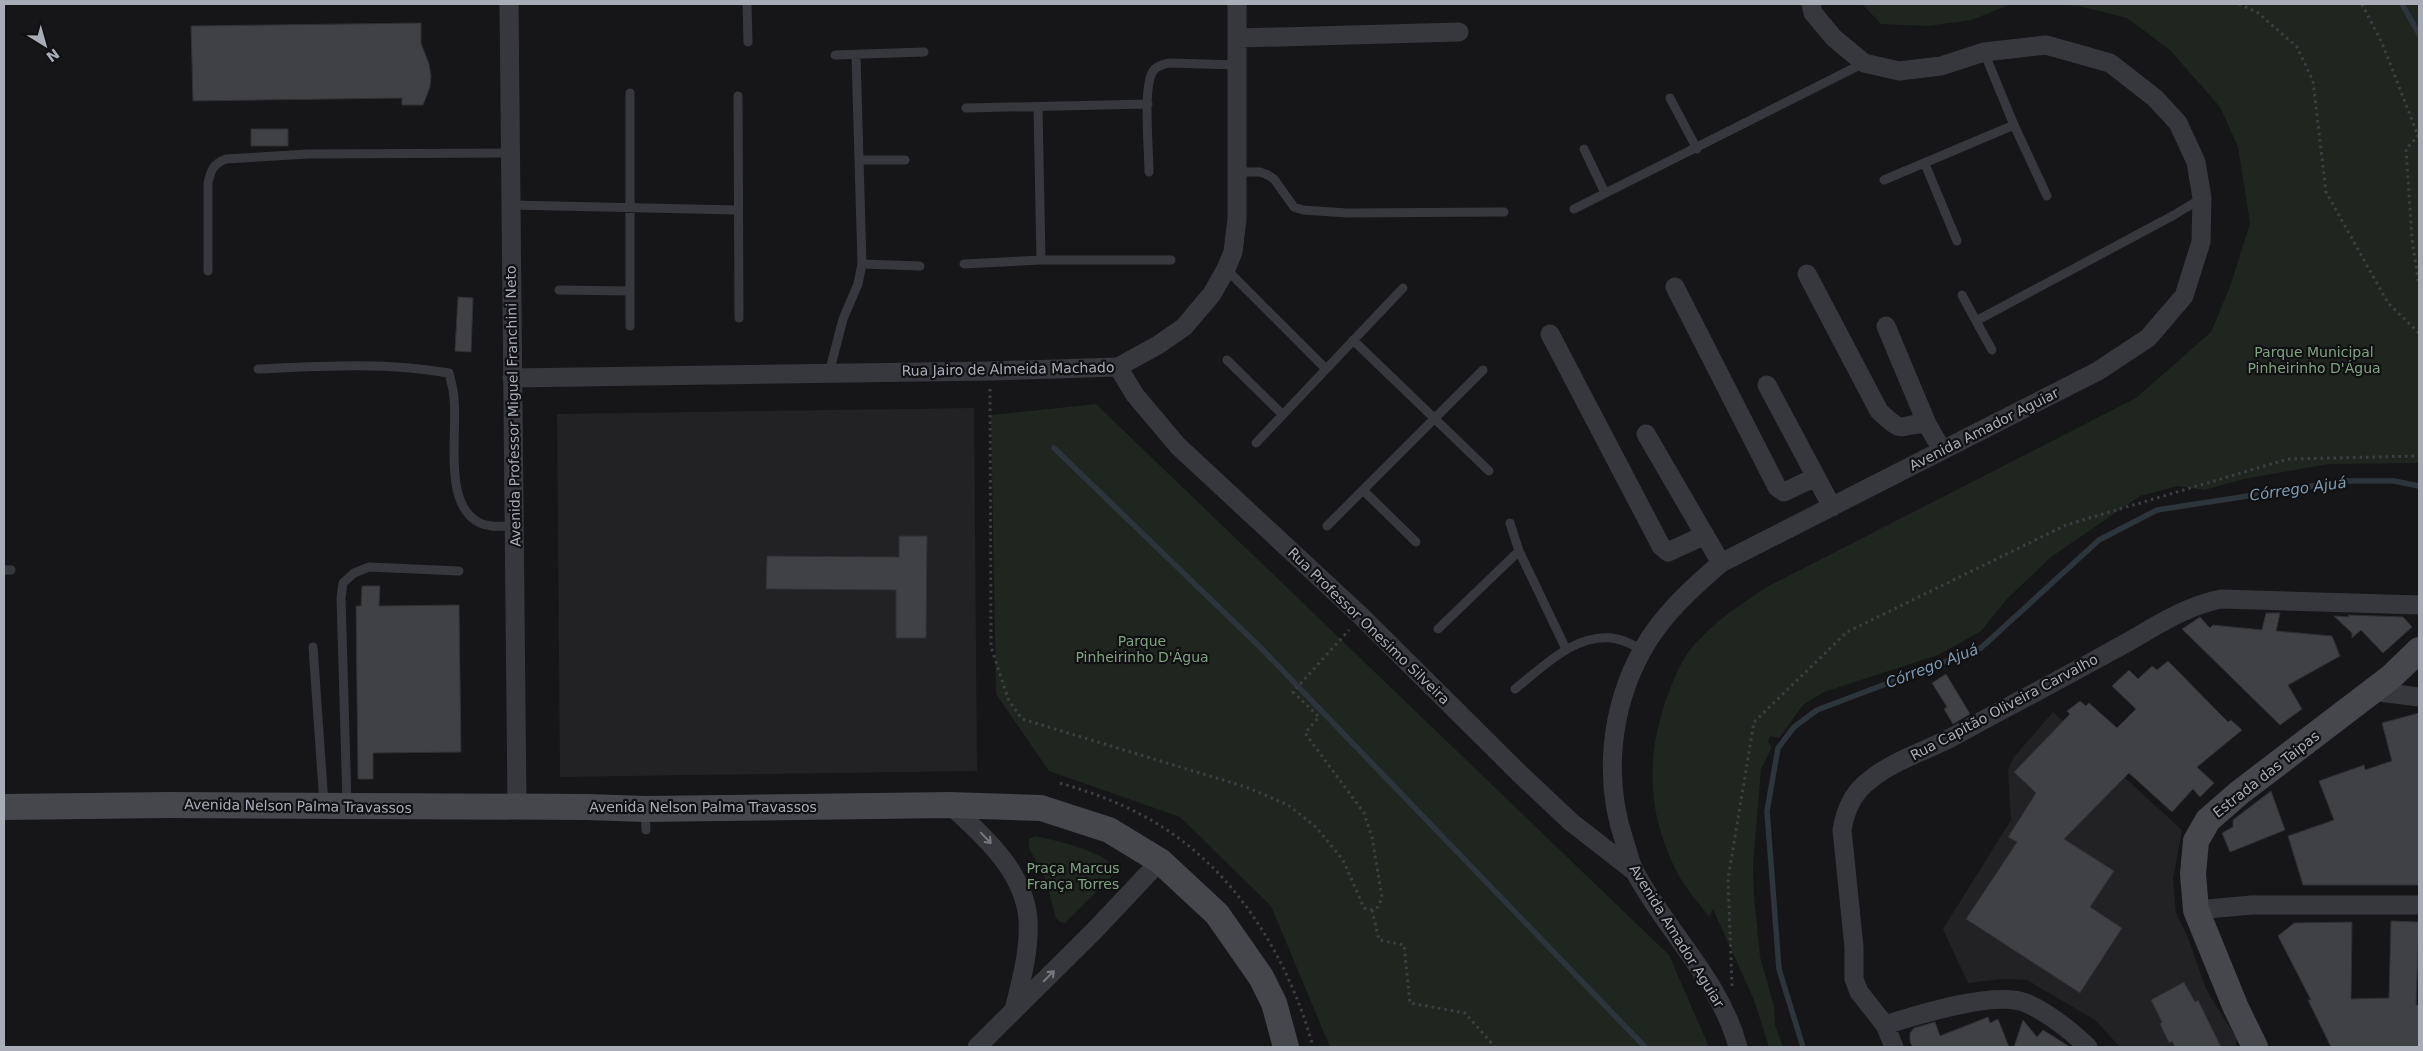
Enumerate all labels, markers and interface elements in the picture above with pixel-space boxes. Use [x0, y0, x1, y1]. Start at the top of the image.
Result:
north arrow [20, 20, 70, 70]
text: N [43, 45, 62, 65]
street label: Avenida Professor Miguel Franchini Neto [503, 265, 523, 547]
park label: Parque Municipal Pinheirinho D'Água [2247, 344, 2381, 376]
street label: Rua Jairo de Almeida Machado [901, 359, 1115, 379]
street label: Avenida Amador Aguiar [1907, 384, 2062, 474]
water label: Córrego Ajuá [2248, 473, 2348, 505]
street label: Rua Professor Onesimo Silveira [1285, 544, 1453, 708]
park label: Parque Pinheirinho D'Água [1075, 633, 1209, 665]
water label: Córrego Ajuá [1883, 640, 1981, 692]
street label: Rua Capitão Oliveira Carvalho [1908, 651, 2100, 763]
street label: Estrada das Taipas [2210, 728, 2322, 820]
street label: Avenida Nelson Palma Travassos [184, 796, 412, 816]
street label: Avenida Nelson Palma Travassos [589, 799, 817, 815]
one-way arrow [980, 831, 992, 844]
park label: Praça Marcus França Torres [1026, 860, 1120, 892]
street label: Avenida Amador Aguiar [1626, 862, 1728, 1011]
one-way arrow [1043, 970, 1055, 982]

